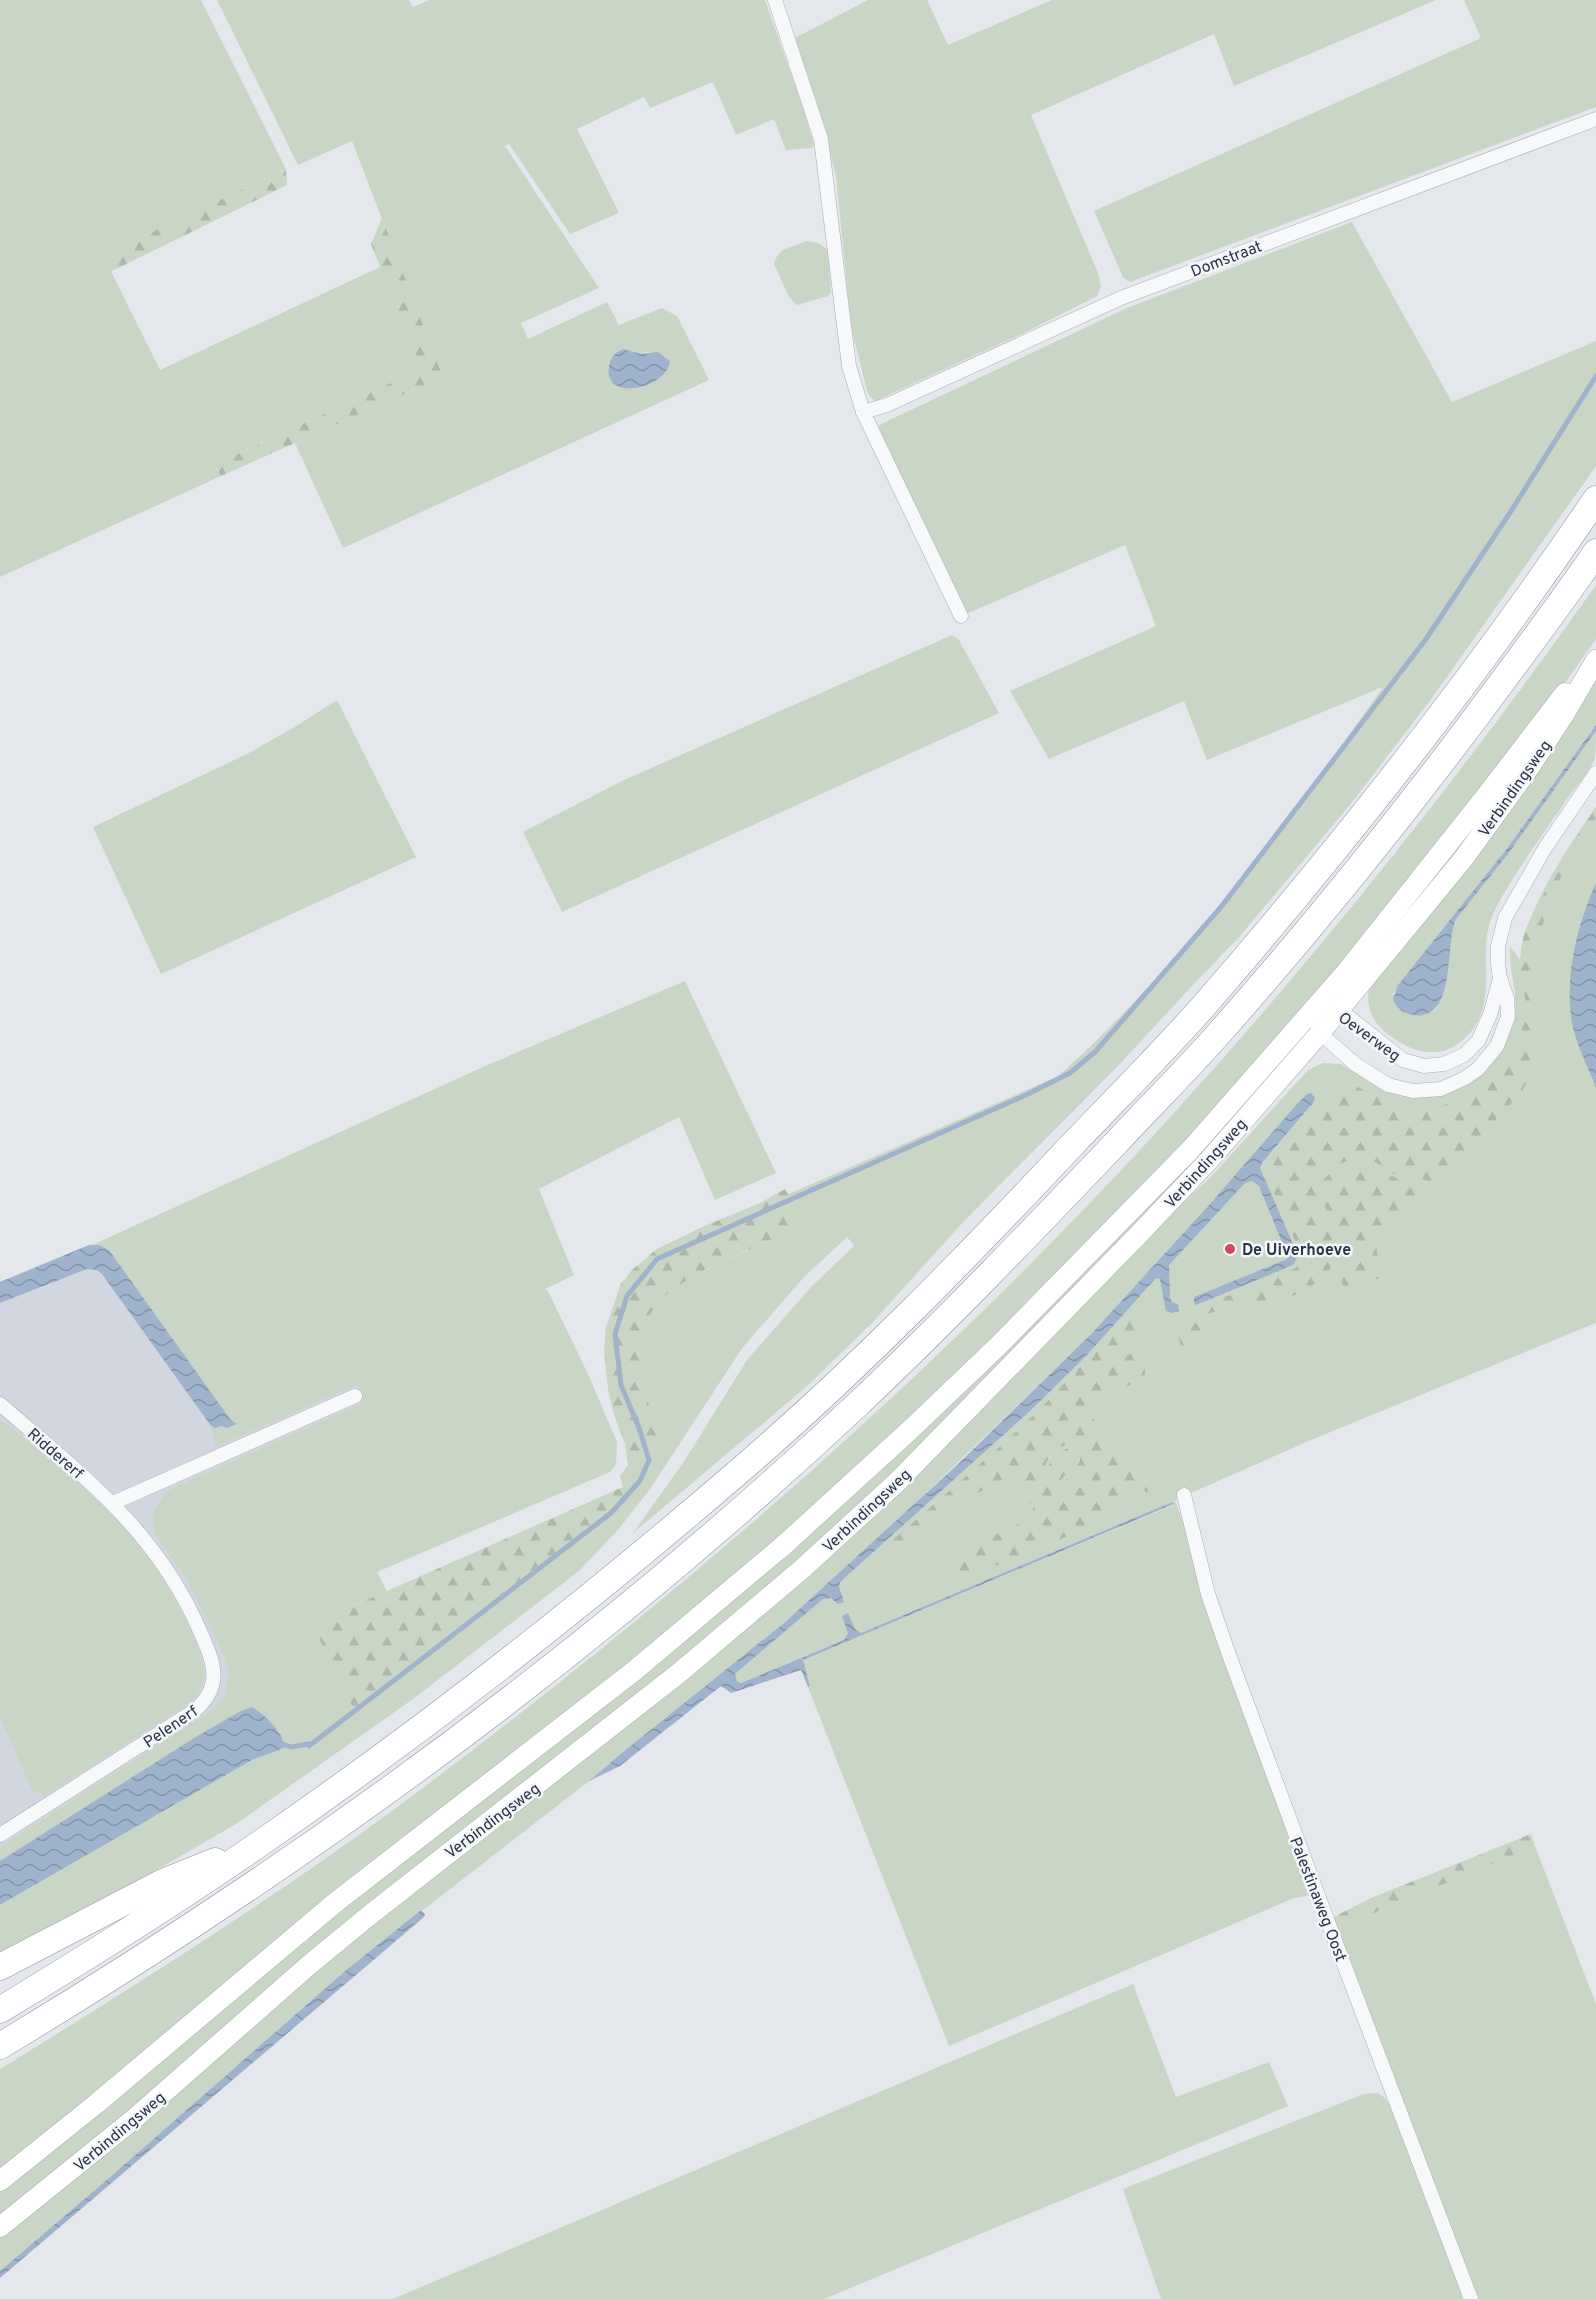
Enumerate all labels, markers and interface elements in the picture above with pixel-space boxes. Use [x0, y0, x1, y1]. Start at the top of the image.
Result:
street label: Domstraat [1188, 237, 1265, 283]
street label: Verbindingsweg [1475, 737, 1557, 842]
street label: Oeverweg [1334, 1008, 1404, 1067]
street label: Verbindingsweg [1161, 1115, 1252, 1213]
place label: De Uiverhoeve [1242, 1241, 1351, 1261]
marker: De Uiverhoeve [1223, 1242, 1237, 1256]
street label: Riddererf [23, 1425, 87, 1485]
street label: Verbindingsweg [819, 1465, 916, 1558]
street label: Pelenerf [140, 1702, 203, 1753]
street label: Verbindingsweg [442, 1779, 545, 1864]
street label: Palestinaweg Oost [1284, 1835, 1350, 1965]
street label: Verbindingsweg [70, 2088, 170, 2177]

